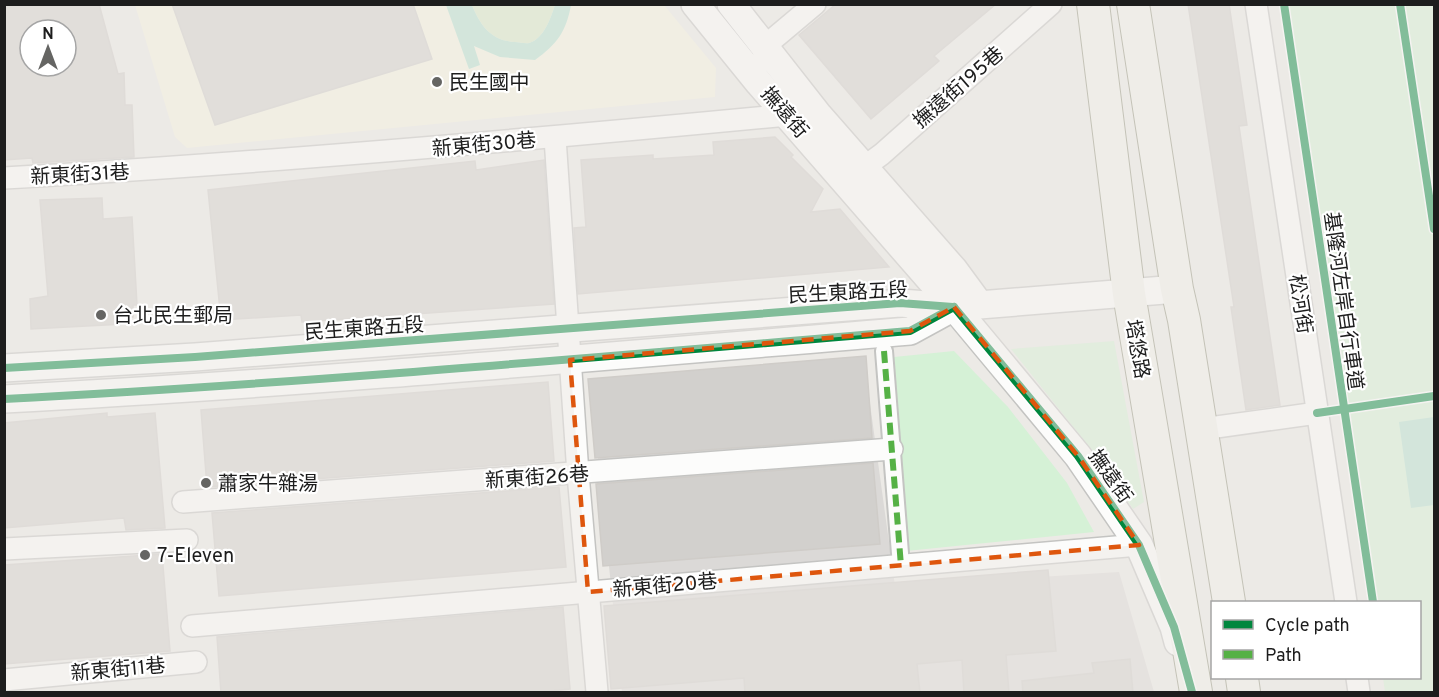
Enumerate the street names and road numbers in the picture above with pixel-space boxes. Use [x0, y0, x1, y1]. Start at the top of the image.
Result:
street label: 撫遠街195巷 [909, 42, 1010, 135]
street label: 撫遠街 [754, 82, 813, 144]
street label: 新東街30巷 [431, 128, 537, 164]
street label: 新東街31巷 [30, 160, 130, 192]
street label: 基隆河左岸自行車道 [1317, 210, 1367, 392]
street label: 松河街 [1281, 273, 1317, 336]
street label: 民生東路五段 [788, 278, 909, 310]
street label: 民生東路五段 [303, 313, 425, 347]
street label: 塔悠路 [1118, 318, 1154, 381]
street label: 撫遠街 [1082, 445, 1137, 509]
street label: 新東街26巷 [484, 462, 590, 496]
street label: 新東街20巷 [612, 569, 719, 605]
street label: 新東街11巷 [70, 654, 167, 688]

